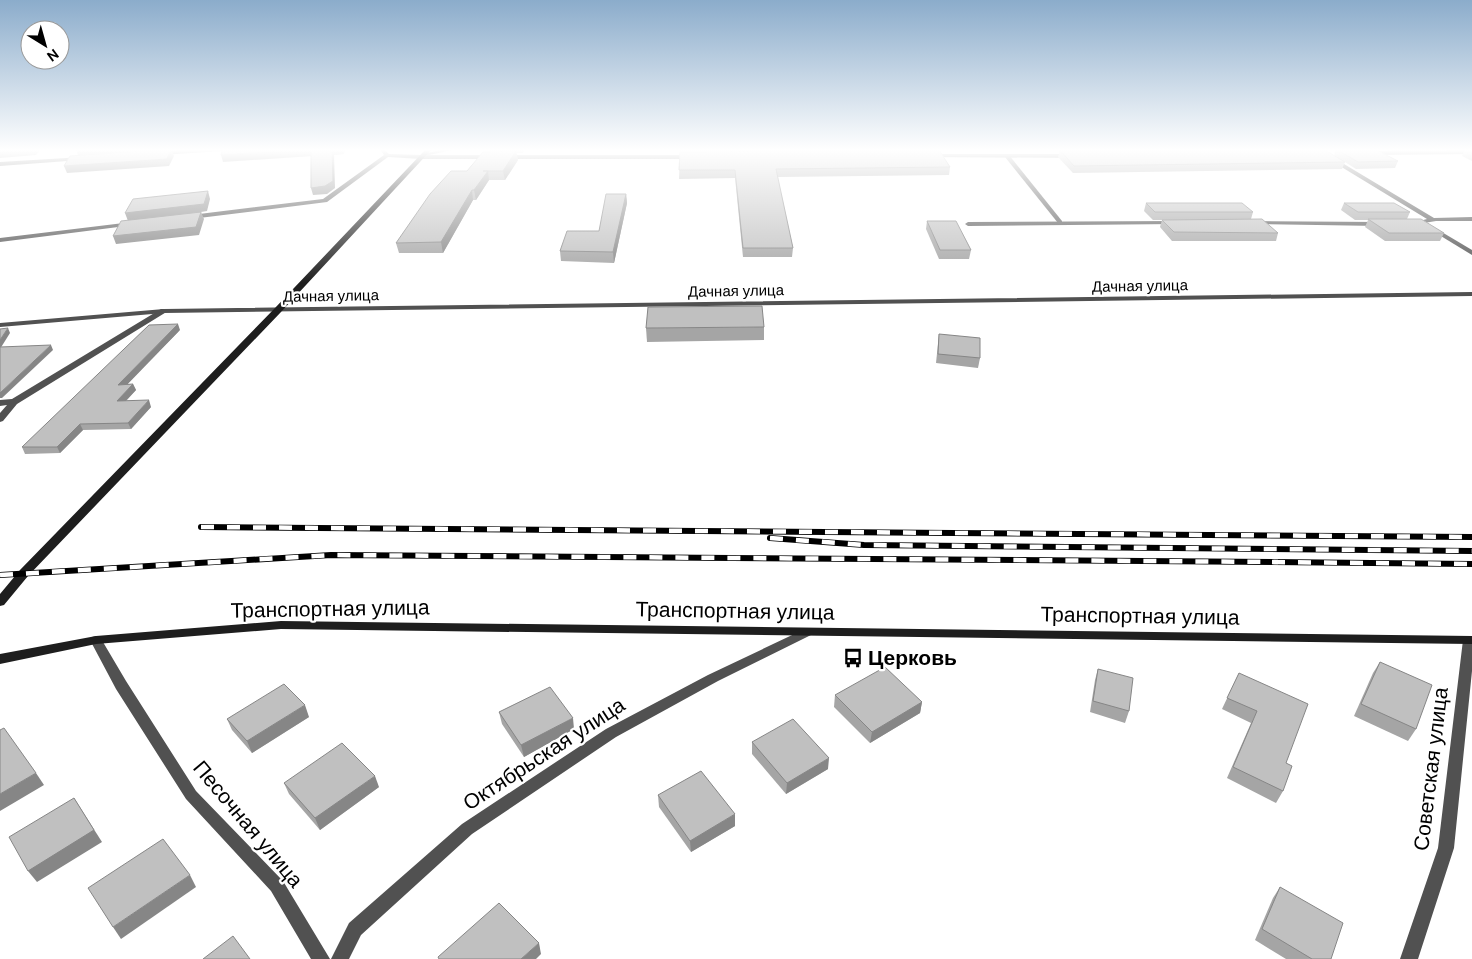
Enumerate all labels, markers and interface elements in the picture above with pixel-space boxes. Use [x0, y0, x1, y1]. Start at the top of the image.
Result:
north arrow [20, 20, 70, 70]
text: N [43, 45, 62, 66]
street label: Дачная улица [1092, 275, 1189, 297]
street label: Дачная улица [688, 280, 785, 302]
street label: Дачная улица [283, 285, 380, 307]
street label: Транспортная улица [230, 593, 430, 625]
street label: Транспортная улица [635, 595, 835, 627]
street label: Транспортная улица [1040, 600, 1240, 632]
place label: Церковь [868, 644, 957, 672]
bus stop icon: Церковь [842, 647, 864, 669]
street label: Советская улица [1407, 685, 1455, 852]
street label: Октябрьская улица [458, 691, 631, 817]
street label: Песочная улица [187, 755, 310, 894]

